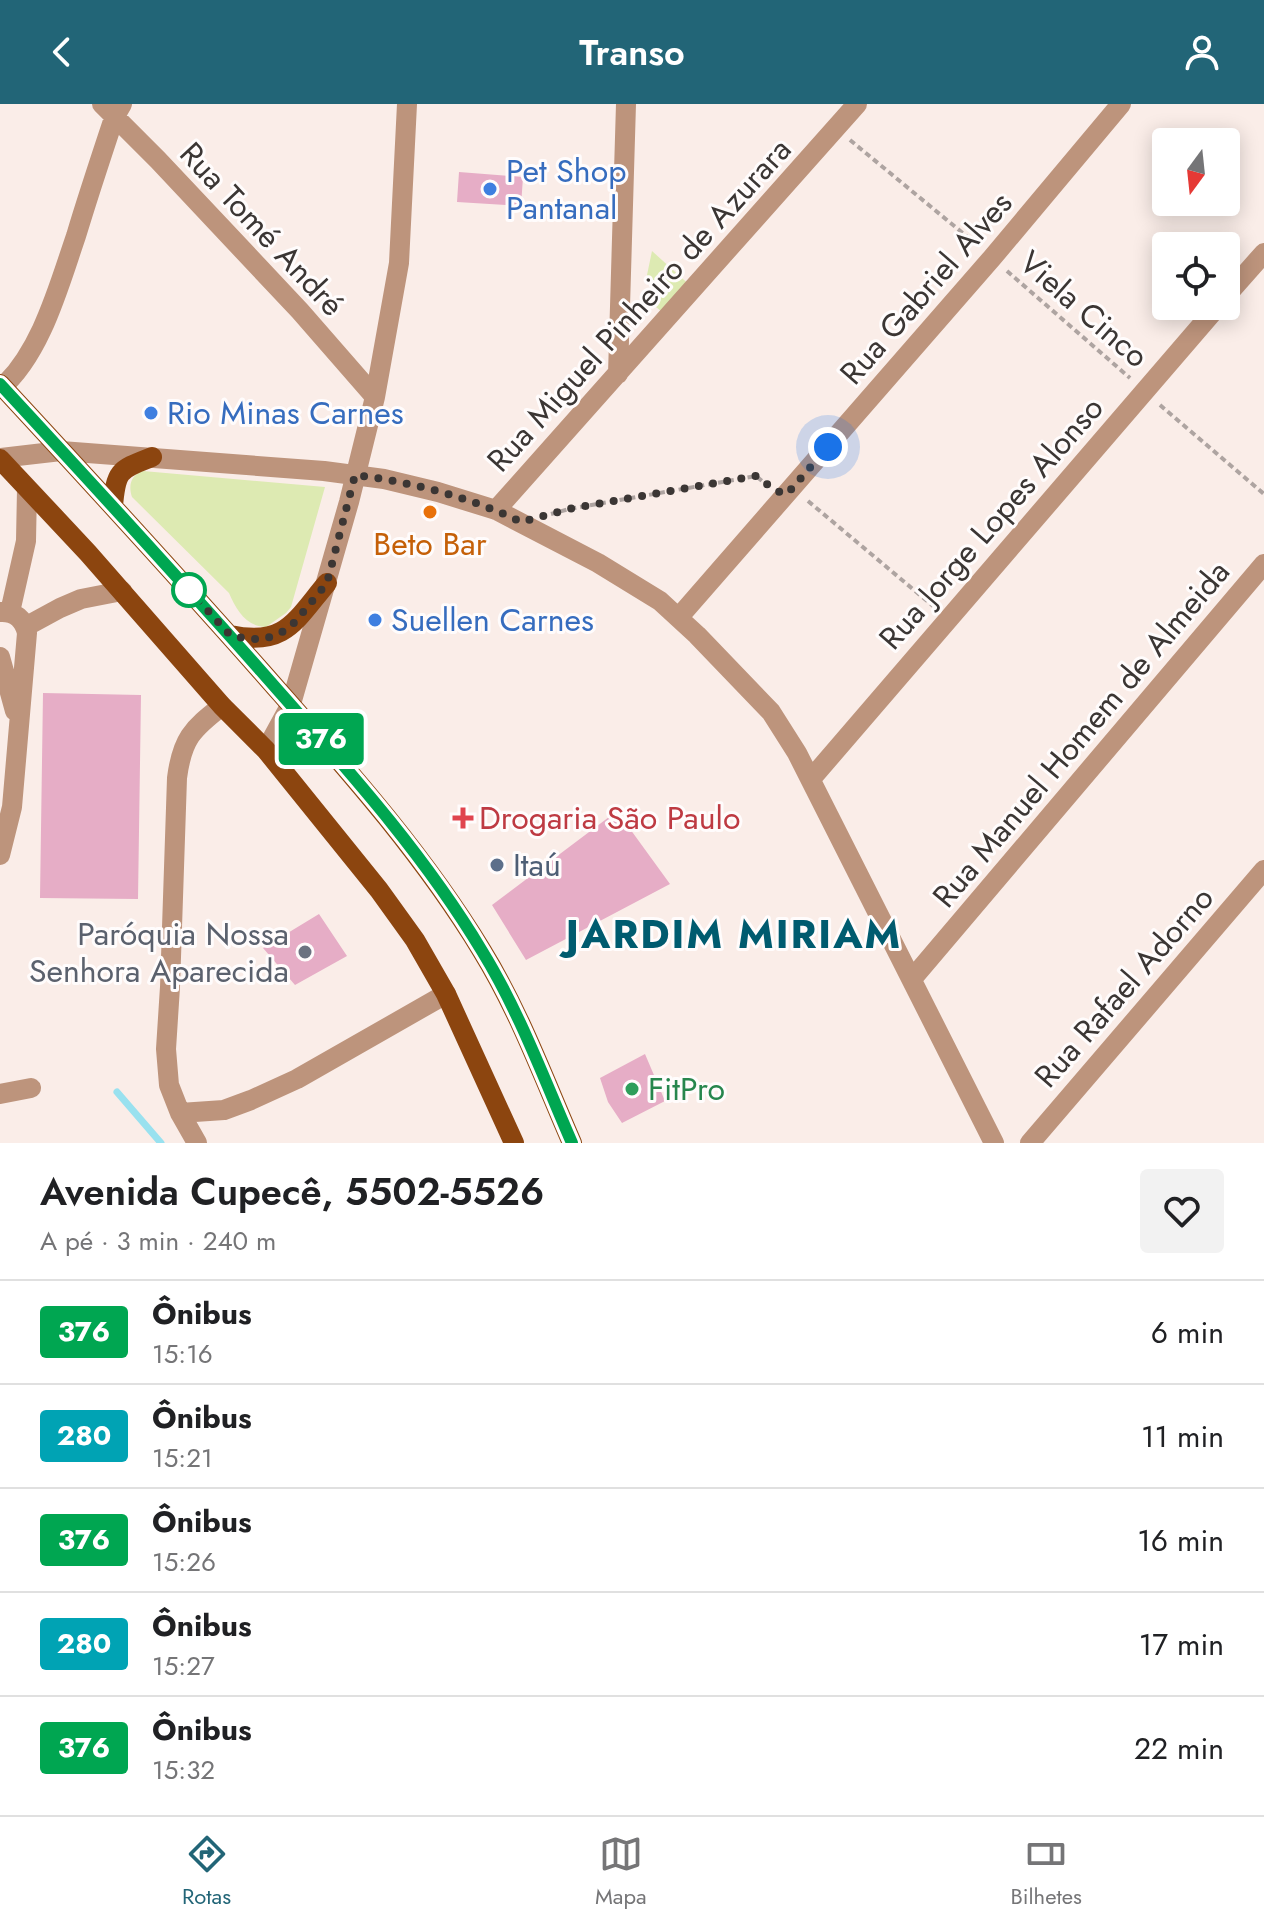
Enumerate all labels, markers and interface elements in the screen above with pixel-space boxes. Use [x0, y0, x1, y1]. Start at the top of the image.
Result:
text: Transo [579, 26, 685, 78]
icon: back [40, 30, 84, 74]
icon: person [1180, 30, 1224, 74]
street label: Rua Miguel Pinheiro de Azurara [476, 128, 802, 482]
north arrow [1152, 128, 1240, 216]
map controls [1152, 128, 1240, 320]
street label: Rua Tomé André [169, 132, 355, 326]
place label: Pet Shop Pantanal [506, 148, 626, 231]
marker: Pet Shop Pantanal [481, 180, 499, 198]
street label: Rua Gabriel Alves [829, 181, 1023, 395]
button: locate [1152, 232, 1240, 320]
street label: Viela Cinco [1009, 240, 1159, 378]
street label: Rua Jorge Lopes Alonso [868, 386, 1114, 660]
place label: Rio Minas Carnes [167, 390, 404, 436]
marker: Rio Minas Carnes [142, 404, 160, 422]
your location [808, 427, 848, 467]
marker: Beto Bar [421, 503, 439, 521]
place label: Beto Bar [373, 521, 487, 567]
street label: Rua Manuel Homem de Almeida [922, 550, 1240, 918]
unlabelled marker [172, 573, 206, 607]
place label: Suellen Carnes [391, 597, 594, 643]
marker: Suellen Carnes [366, 611, 384, 629]
line badge: 376 [275, 713, 367, 765]
text: 376 [295, 718, 347, 759]
place label: Drogaria São Paulo [479, 795, 740, 841]
marker: Drogaria São Paulo [454, 809, 472, 827]
place label: Itaú [513, 842, 561, 888]
marker: Itaú [488, 856, 506, 874]
street label: Rua Rafael Adorno [1024, 876, 1224, 1098]
district label: JARDIM MIRIAM [559, 905, 902, 963]
place label: Paróquia Nossa Senhora Aparecida [29, 911, 289, 994]
marker: Paróquia Nossa Senhora Aparecida [296, 943, 314, 961]
place label: FitPro [648, 1066, 725, 1112]
marker: FitPro [623, 1080, 641, 1098]
text: Avenida Cupecê, 5502-5526 [40, 1164, 544, 1219]
button: heart [1140, 1169, 1224, 1253]
text: A pé · 3 min · 240 m [40, 1222, 276, 1260]
text: Ônibus [152, 1292, 252, 1335]
text: 376 [58, 1311, 110, 1352]
text: 6 min [1151, 1311, 1224, 1354]
text: 15:16 [152, 1335, 213, 1373]
text: Ônibus [152, 1396, 252, 1439]
text: 280 [57, 1415, 111, 1456]
text: 11 min [1141, 1415, 1224, 1458]
text: 15:21 [152, 1439, 213, 1477]
text: Ônibus [152, 1500, 252, 1543]
text: 376 [58, 1519, 110, 1560]
text: 16 min [1137, 1519, 1224, 1562]
text: 15:26 [152, 1543, 216, 1581]
text: Ônibus [152, 1604, 252, 1647]
text: 280 [57, 1623, 111, 1664]
text: 17 min [1139, 1623, 1224, 1666]
text: 15:27 [152, 1647, 215, 1685]
text: Ônibus [152, 1708, 252, 1751]
text: 376 [58, 1727, 110, 1768]
text: 22 min [1134, 1727, 1224, 1770]
text: 15:32 [152, 1751, 215, 1789]
tab: Rotas [182, 1832, 231, 1912]
tab: Mapa [595, 1832, 647, 1912]
tab: Bilhetes [1011, 1832, 1082, 1912]

